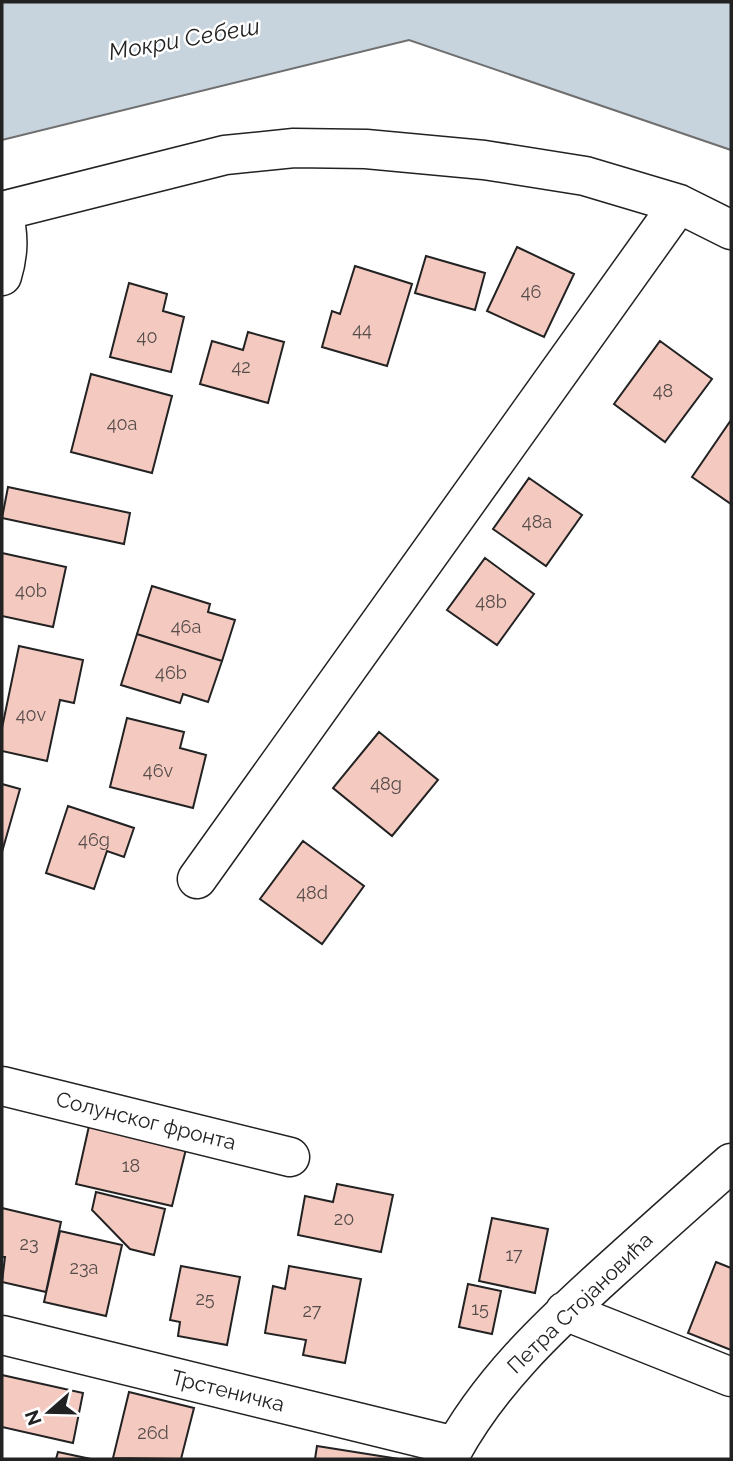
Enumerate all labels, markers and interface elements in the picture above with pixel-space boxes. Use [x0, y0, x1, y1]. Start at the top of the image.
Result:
water label: Мокри Себеш [106, 12, 261, 65]
house number: 46 [521, 281, 541, 302]
house number: 44 [352, 319, 372, 340]
house number: 40 [137, 326, 157, 347]
house number: 42 [231, 356, 251, 377]
house number: 48 [653, 380, 673, 401]
house number: 40a [107, 413, 137, 434]
house number: 48a [522, 511, 552, 532]
house number: 40b [15, 580, 47, 601]
house number: 48b [475, 591, 507, 612]
house number: 46a [171, 616, 201, 637]
house number: 46b [155, 662, 187, 683]
house number: 40v [16, 704, 47, 725]
house number: 46v [143, 760, 174, 781]
house number: 48g [370, 773, 402, 794]
house number: 46g [78, 829, 110, 850]
house number: 48d [296, 882, 328, 903]
street label: Солунског фронта [54, 1086, 239, 1155]
house number: 18 [122, 1155, 140, 1176]
house number: 20 [334, 1208, 354, 1229]
street label: Петра Стојановића [502, 1227, 658, 1378]
house number: 23 [20, 1233, 39, 1254]
house number: 17 [505, 1244, 523, 1265]
house number: 23a [70, 1257, 98, 1278]
house number: 25 [195, 1288, 215, 1309]
house number: 15 [471, 1298, 489, 1319]
house number: 27 [302, 1300, 322, 1321]
street label: Трстеничка [169, 1364, 287, 1417]
north arrow [14, 1377, 84, 1447]
text: N [20, 1407, 46, 1428]
house number: 26d [137, 1422, 169, 1443]

